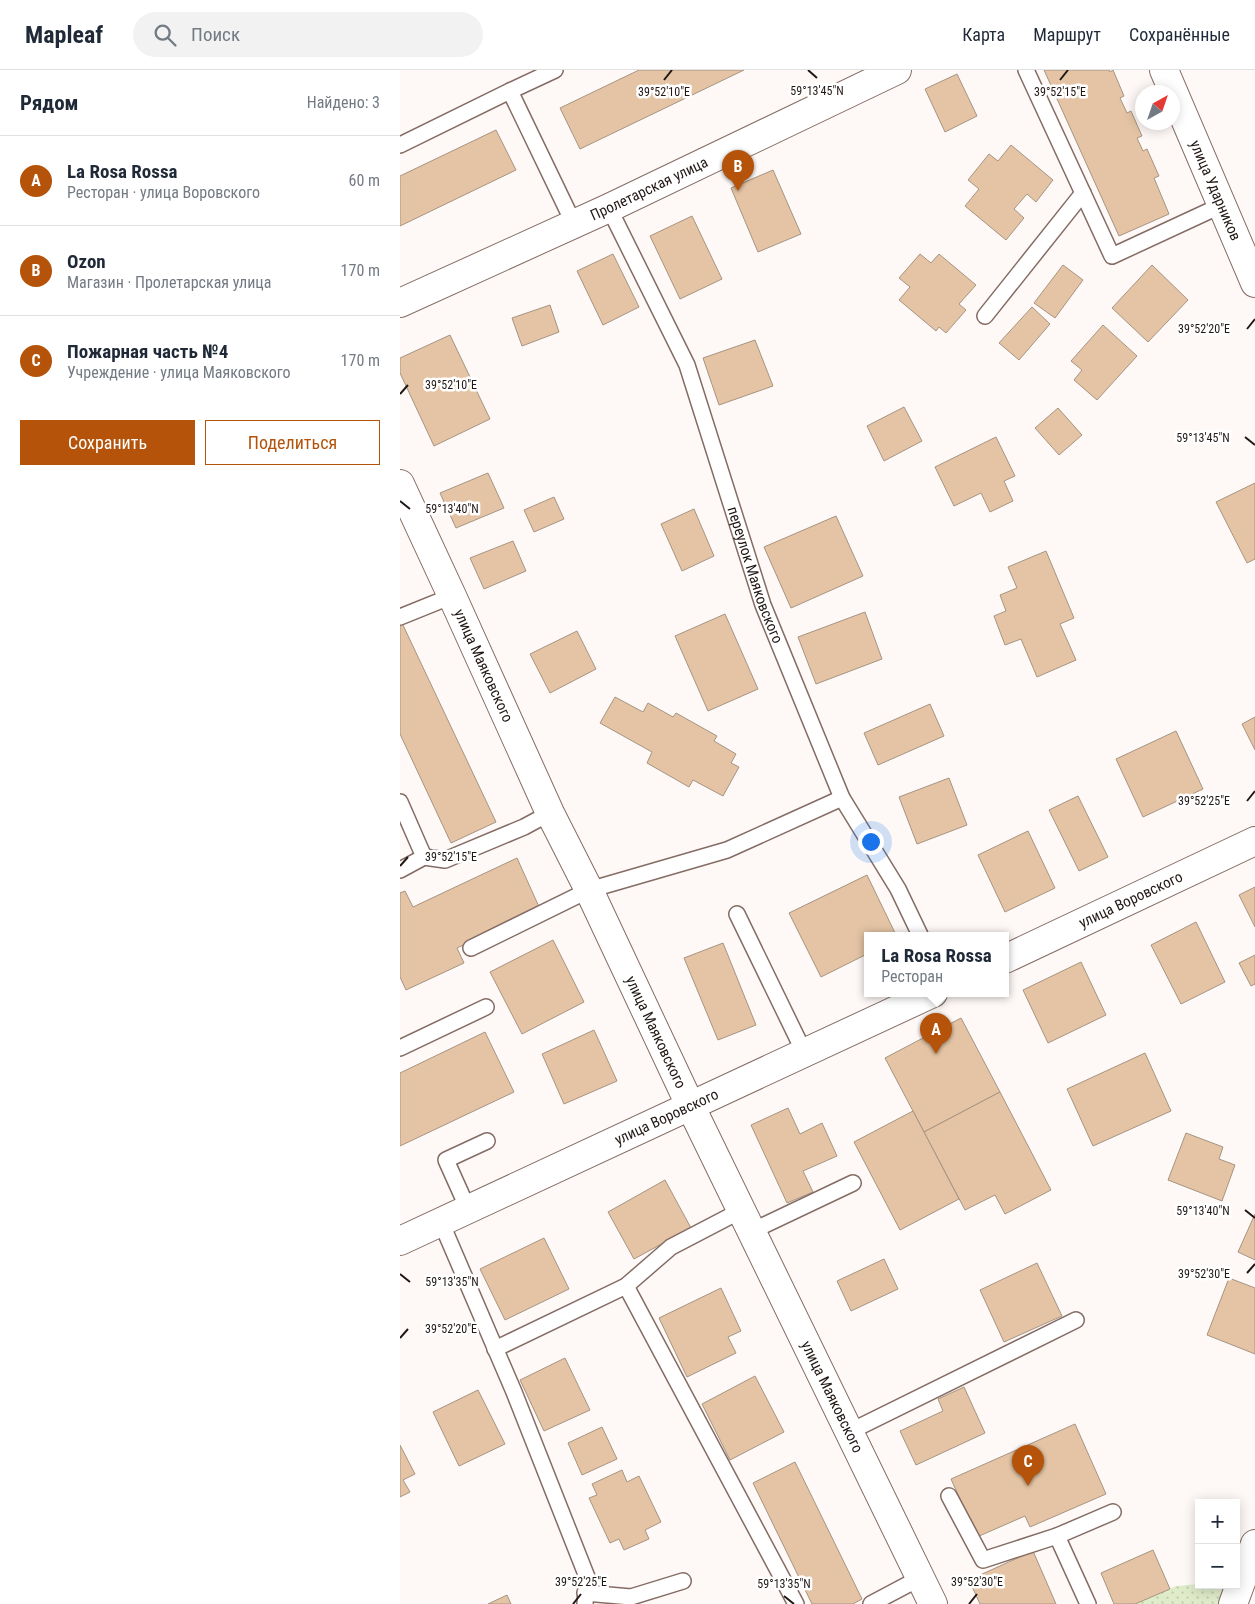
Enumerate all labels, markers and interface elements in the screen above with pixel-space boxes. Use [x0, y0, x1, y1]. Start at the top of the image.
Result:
search box [133, 12, 483, 57]
text: Mapleaf [25, 21, 103, 49]
icon: search [151, 21, 179, 49]
text: Поиск [191, 23, 240, 46]
text: Карта [962, 24, 1005, 45]
text: Маршрут [1033, 24, 1101, 45]
text: Сохранённые [1129, 24, 1230, 45]
text: 59°13'45"N [790, 84, 844, 98]
text: 39°52'10"E [638, 85, 690, 99]
text: 39°52'15"E [1034, 85, 1086, 99]
north arrow [1135, 85, 1180, 130]
text: Рядом [20, 91, 79, 115]
text: Найдено: 3 [307, 93, 380, 112]
street label: улица Ударников [1186, 138, 1245, 243]
pin: B [722, 150, 754, 191]
street label: Пролетарская улица [587, 153, 711, 224]
text: La Rosa Rossa [67, 160, 178, 183]
text: A [31, 171, 41, 190]
text: 60 m [348, 171, 380, 190]
text: Ресторан · улица Воровского [67, 183, 260, 202]
text: Ozon [67, 250, 106, 273]
text: B [32, 261, 40, 280]
text: 170 m [341, 261, 380, 280]
text: Магазин · Пролетарская улица [67, 273, 271, 292]
text: 39°52'20"E [1178, 322, 1230, 336]
text: Пожарная часть №4 [67, 340, 228, 363]
text: C [31, 351, 41, 370]
text: 170 m [341, 351, 380, 370]
text: Учреждение · улица Маяковского [67, 363, 291, 382]
text: 39°52'10"E [425, 378, 477, 392]
button: Сохранить [20, 420, 195, 465]
button: Поделиться [205, 420, 380, 465]
text: 59°13'45"N [1176, 431, 1230, 445]
text: 59°13'40"N [425, 502, 479, 516]
street label: переулок Маяковского [723, 504, 787, 646]
street label: улица Маяковского [450, 606, 517, 725]
text: 39°52'25"E [1178, 794, 1230, 808]
your location [858, 829, 884, 855]
text: 39°52'15"E [425, 850, 477, 864]
street label: улица Воровского [1076, 868, 1185, 932]
popup [864, 932, 1009, 997]
text: La Rosa Rossa [881, 944, 992, 967]
text: Ресторан [881, 967, 943, 986]
street label: улица Маяковского [622, 973, 690, 1091]
pin: A [920, 1013, 952, 1054]
street label: улица Воровского [612, 1085, 721, 1149]
text: 59°13'40"N [1176, 1204, 1230, 1218]
text: 39°52'30"E [1178, 1267, 1230, 1281]
text: 59°13'35"N [425, 1275, 479, 1289]
text: 39°52'20"E [425, 1322, 477, 1336]
street label: улица Маяковского [797, 1338, 867, 1456]
pin: C [1012, 1445, 1044, 1486]
map controls [1195, 1499, 1240, 1589]
button: + [1195, 1499, 1240, 1544]
button: − [1195, 1544, 1240, 1589]
text: 39°52'25"E [555, 1575, 607, 1589]
text: 39°52'30"E [951, 1575, 1003, 1589]
text: 59°13'35"N [757, 1577, 811, 1591]

